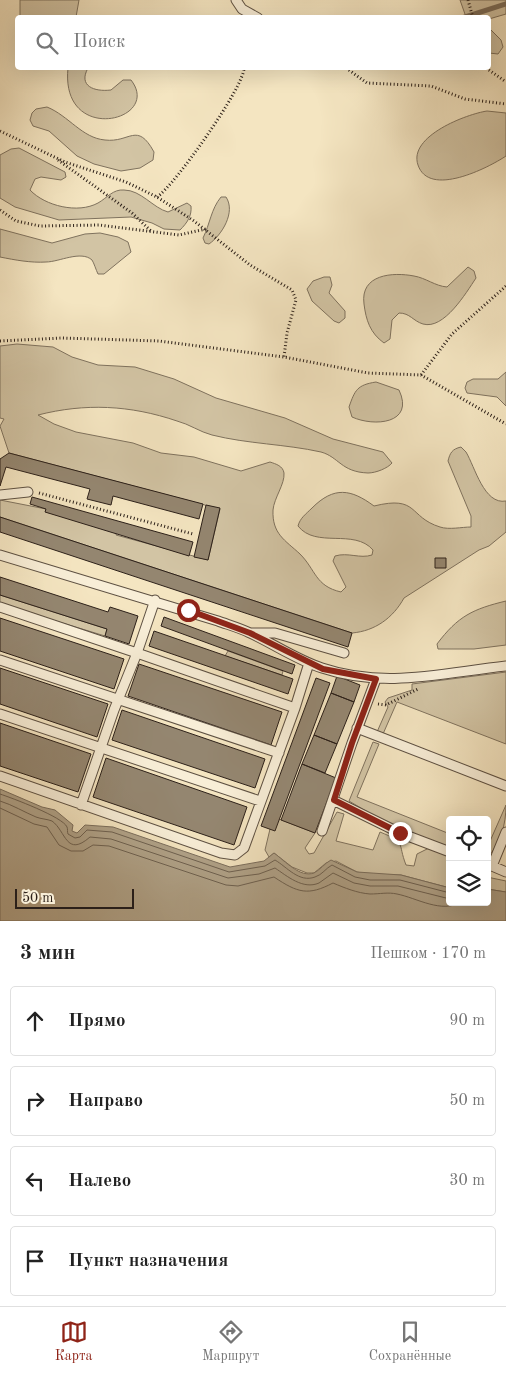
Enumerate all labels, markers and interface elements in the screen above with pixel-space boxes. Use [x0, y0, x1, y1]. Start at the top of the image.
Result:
search box [15, 15, 491, 70]
icon: search [33, 29, 61, 57]
text: Поиск [73, 33, 125, 52]
route start [177, 599, 200, 622]
map controls [446, 816, 491, 906]
button: locate [446, 816, 491, 861]
route end [389, 822, 412, 845]
button: layers [446, 861, 491, 906]
scale bar [15, 886, 134, 909]
text: 50 m [22, 891, 53, 905]
text: 3 мин [20, 943, 75, 964]
text: Пешком · 170 m [370, 946, 486, 962]
icon: ahead [21, 1007, 49, 1035]
text: Прямо [68, 1012, 126, 1031]
text: 90 m [449, 1013, 485, 1029]
icon: right [21, 1087, 49, 1115]
text: Направо [68, 1092, 143, 1111]
text: 50 m [449, 1093, 485, 1109]
icon: left [21, 1167, 49, 1195]
text: Налево [68, 1172, 131, 1191]
text: 30 m [449, 1173, 485, 1189]
icon: arrive [21, 1247, 49, 1275]
text: Пункт назначения [68, 1252, 228, 1271]
tab: Карта [55, 1318, 93, 1365]
tab: Маршрут [202, 1318, 259, 1365]
tab: Сохранённые [369, 1318, 451, 1365]

